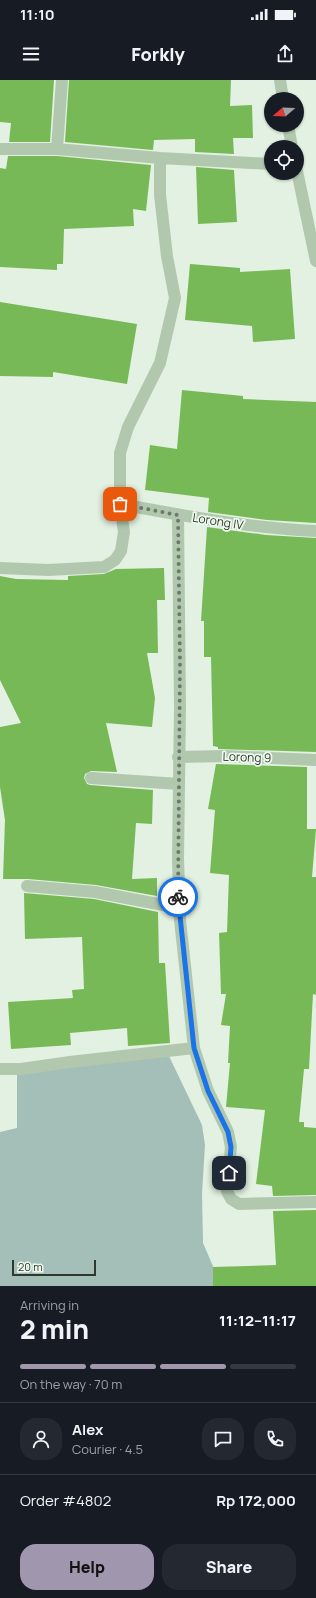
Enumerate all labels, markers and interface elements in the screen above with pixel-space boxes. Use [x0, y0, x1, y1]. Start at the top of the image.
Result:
text: 11:10 [20, 4, 55, 25]
text: Forkly [131, 42, 185, 66]
icon: menu [20, 43, 42, 65]
icon: share [274, 43, 296, 65]
north arrow [264, 92, 304, 132]
map controls [264, 92, 304, 180]
button: locate [264, 140, 304, 180]
pin [103, 487, 137, 521]
icon: bag [109, 493, 131, 515]
street label: Lorong IV [191, 509, 245, 534]
street label: Lorong 9 [222, 748, 272, 766]
courier [158, 877, 198, 917]
icon: bike [167, 886, 189, 908]
pin [212, 1156, 246, 1190]
icon: home [218, 1162, 240, 1184]
scale bar [12, 1258, 96, 1277]
text: 20 m [18, 1259, 43, 1274]
text: Arriving in [20, 1296, 79, 1314]
text: 11:12–11:17 [219, 1310, 296, 1331]
text: 2 min [20, 1311, 89, 1347]
text: On the way · 70 m [20, 1375, 122, 1393]
button: person [20, 1418, 62, 1460]
button: chat [202, 1418, 244, 1460]
button: phone [254, 1418, 296, 1460]
text: Alex [72, 1419, 103, 1440]
text: Courier · 4.5 [72, 1440, 143, 1458]
text: Order #4802 [20, 1490, 111, 1511]
text: Rp 172,000 [216, 1490, 296, 1511]
button: Help [20, 1544, 154, 1590]
button: Share [162, 1544, 296, 1590]

